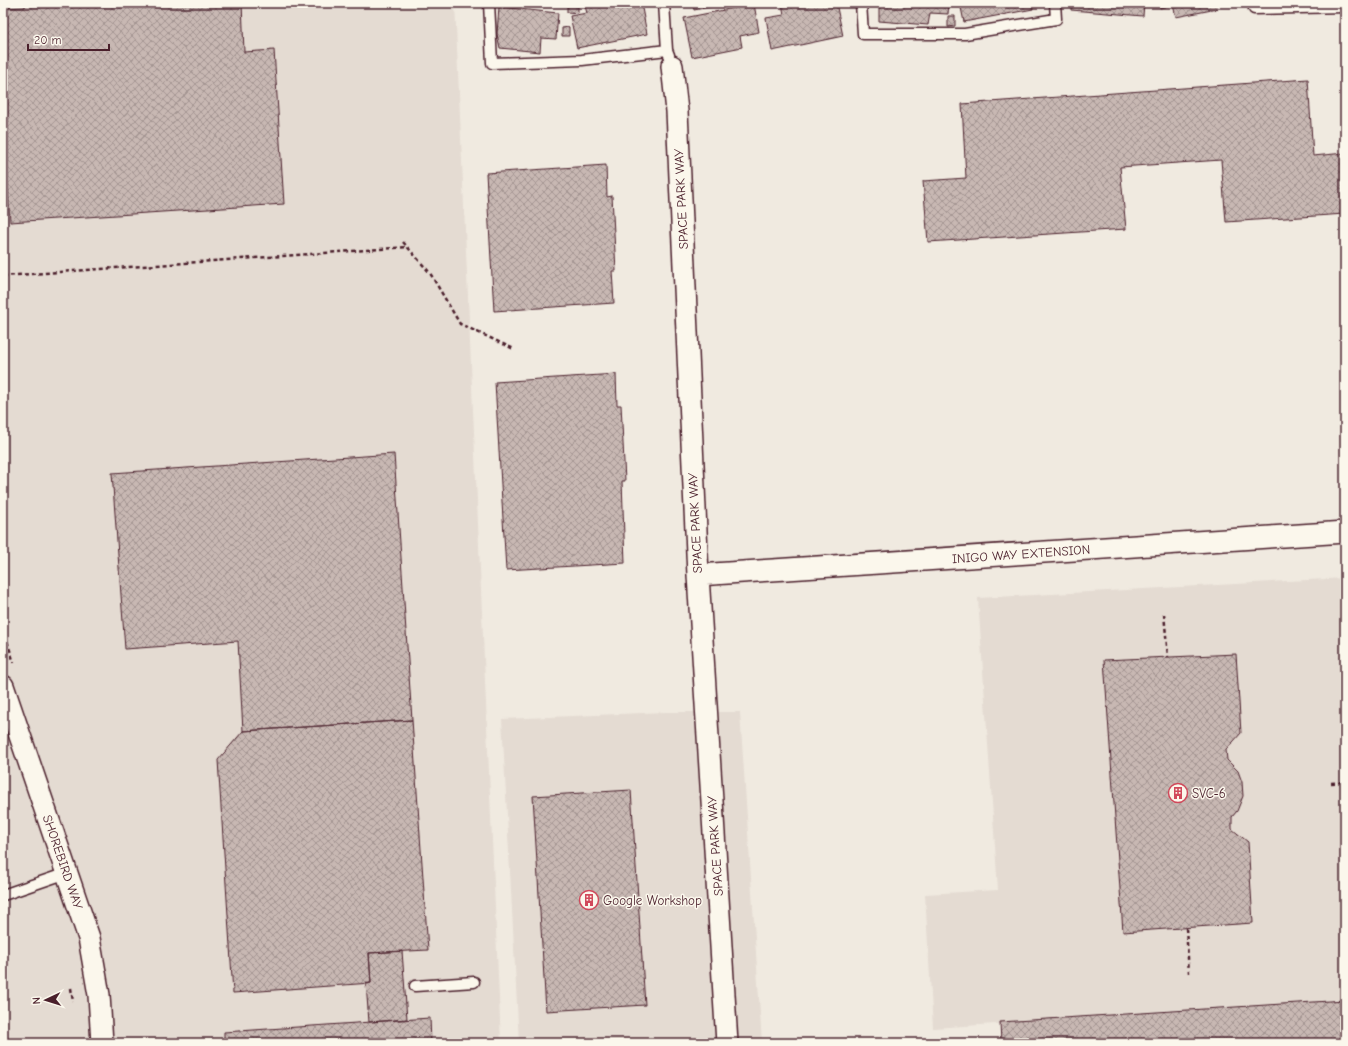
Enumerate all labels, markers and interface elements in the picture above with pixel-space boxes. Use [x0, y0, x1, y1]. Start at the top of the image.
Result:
scale bar [28, 26, 109, 52]
text: 20 m [34, 33, 62, 47]
street label: SPACE PARK WAY [671, 148, 691, 250]
street label: SPACE PARK WAY [685, 472, 705, 574]
street label: INIGO WAY EXTENSION [951, 542, 1091, 566]
building icon: SVC-6 [1167, 782, 1189, 804]
place label: SVC-6 [1192, 786, 1226, 801]
street label: SPACE PARK WAY [704, 795, 726, 897]
street label: SHOREBIRD WAY [40, 813, 86, 912]
building icon: Google Workshop [578, 889, 600, 911]
place label: Google Workshop [603, 893, 702, 908]
north arrow [26, 980, 66, 1020]
text: N [30, 997, 43, 1005]

